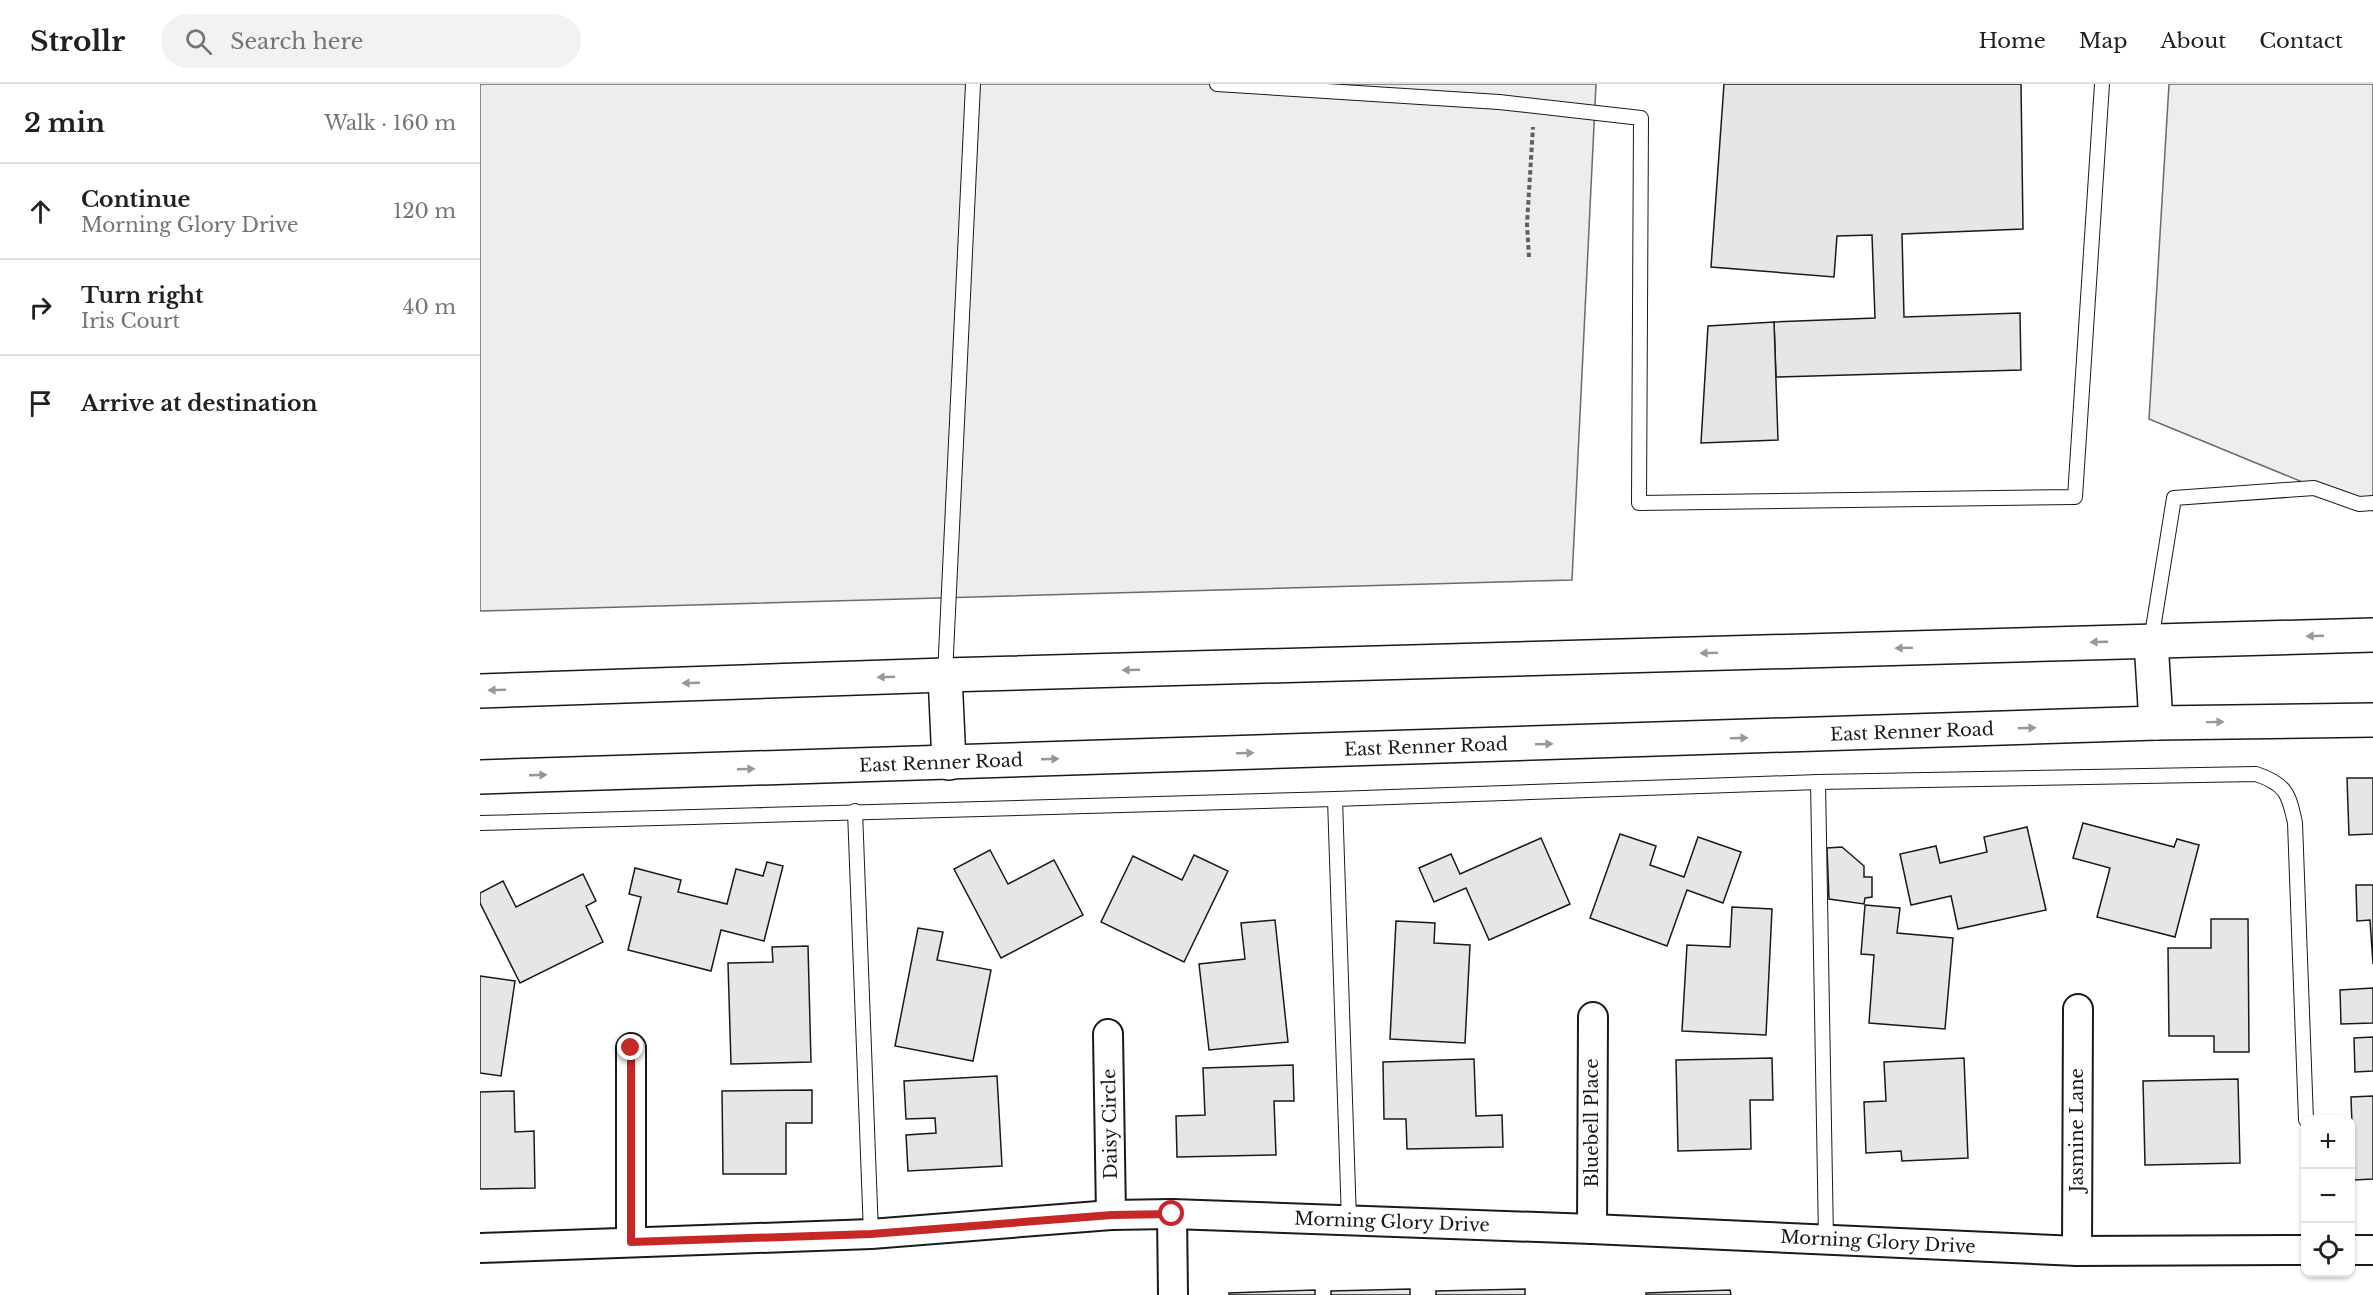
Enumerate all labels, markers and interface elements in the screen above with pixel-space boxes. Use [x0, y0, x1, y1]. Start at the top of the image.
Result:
search box [161, 14, 581, 68]
text: Strollr [30, 24, 125, 59]
icon: search [182, 25, 215, 58]
text: Search here [230, 28, 363, 55]
text: Home [1979, 28, 2046, 54]
text: Map [2079, 28, 2127, 54]
text: About [2160, 28, 2226, 54]
text: Contact [2259, 28, 2343, 54]
text: 2 min [24, 107, 105, 139]
text: Walk · 160 m [324, 111, 456, 135]
text: Continue [81, 186, 190, 213]
icon: ahead [24, 195, 57, 228]
text: 120 m [393, 199, 456, 223]
text: Morning Glory Drive [81, 213, 298, 237]
text: Turn right [81, 282, 203, 309]
icon: right [24, 291, 57, 324]
text: 40 m [403, 295, 456, 319]
text: Iris Court [81, 309, 180, 333]
icon: arrive [24, 387, 57, 420]
text: Arrive at destination [81, 390, 318, 417]
one-way arrow [2305, 631, 2324, 641]
one-way arrow [2089, 638, 2108, 647]
one-way arrow [1894, 643, 1913, 652]
one-way arrow [1699, 649, 1718, 658]
one-way arrow [1122, 665, 1141, 674]
one-way arrow [877, 672, 896, 681]
one-way arrow [682, 679, 701, 688]
one-way arrow [487, 686, 506, 695]
one-way arrow [2205, 717, 2224, 727]
street label: East Renner Road [1830, 718, 1994, 746]
one-way arrow [2017, 723, 2036, 732]
street label: East Renner Road [1344, 733, 1508, 761]
one-way arrow [1730, 733, 1749, 742]
one-way arrow [1535, 739, 1554, 748]
street label: East Renner Road [859, 749, 1023, 777]
one-way arrow [1235, 749, 1254, 758]
one-way arrow [1040, 755, 1059, 764]
one-way arrow [737, 764, 756, 774]
one-way arrow [529, 770, 548, 780]
route end [617, 1034, 643, 1060]
street label: Bluebell Place [1581, 1058, 1603, 1188]
street label: Daisy Circle [1098, 1068, 1122, 1180]
street label: Jasmine Lane [2066, 1068, 2088, 1194]
map controls [2301, 1115, 2355, 1277]
button: + [2301, 1115, 2355, 1169]
button: − [2301, 1169, 2355, 1223]
route start [1158, 1200, 1184, 1226]
street label: Morning Glory Drive [1294, 1208, 1490, 1236]
button: locate [2301, 1223, 2355, 1277]
street label: Morning Glory Drive [1780, 1226, 1976, 1258]

